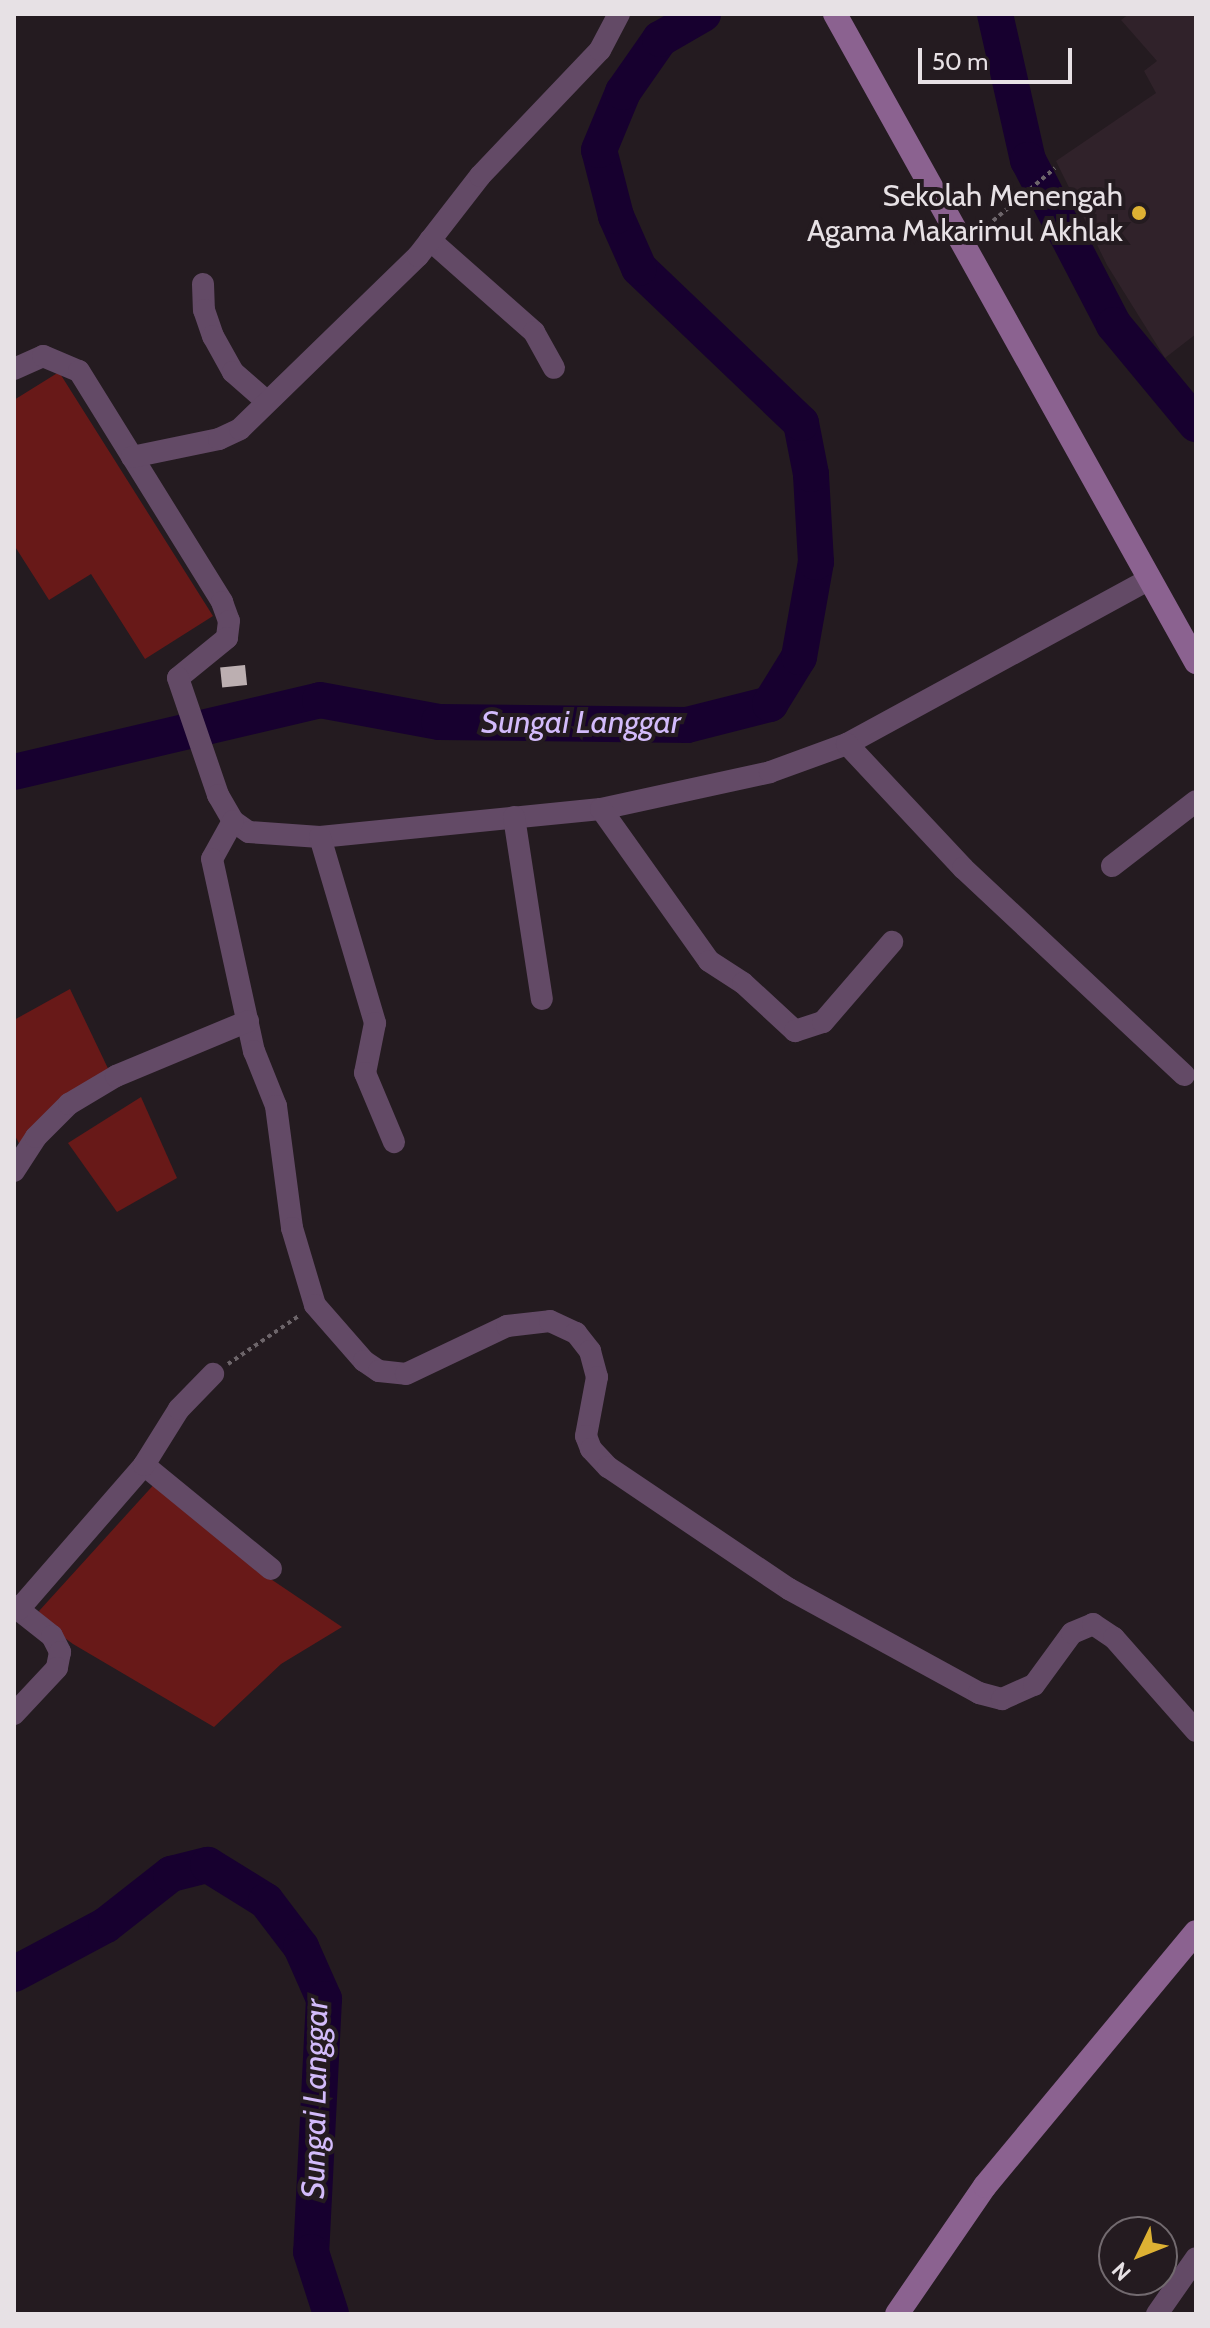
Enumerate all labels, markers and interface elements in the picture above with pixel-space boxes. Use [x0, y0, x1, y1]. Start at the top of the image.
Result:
scale bar [922, 32, 1076, 82]
text: 50 m [932, 47, 988, 76]
place label: Sekolah Menengah Agama Makarimul Akhlak [807, 178, 1123, 248]
marker: Sekolah Menengah Agama Makarimul Akhlak [1130, 204, 1148, 222]
water label: Sungai Langgar [481, 703, 681, 741]
water label: Sungai Langgar [294, 1999, 336, 2199]
north arrow [1098, 2216, 1178, 2296]
text: N [1106, 2256, 1137, 2286]

